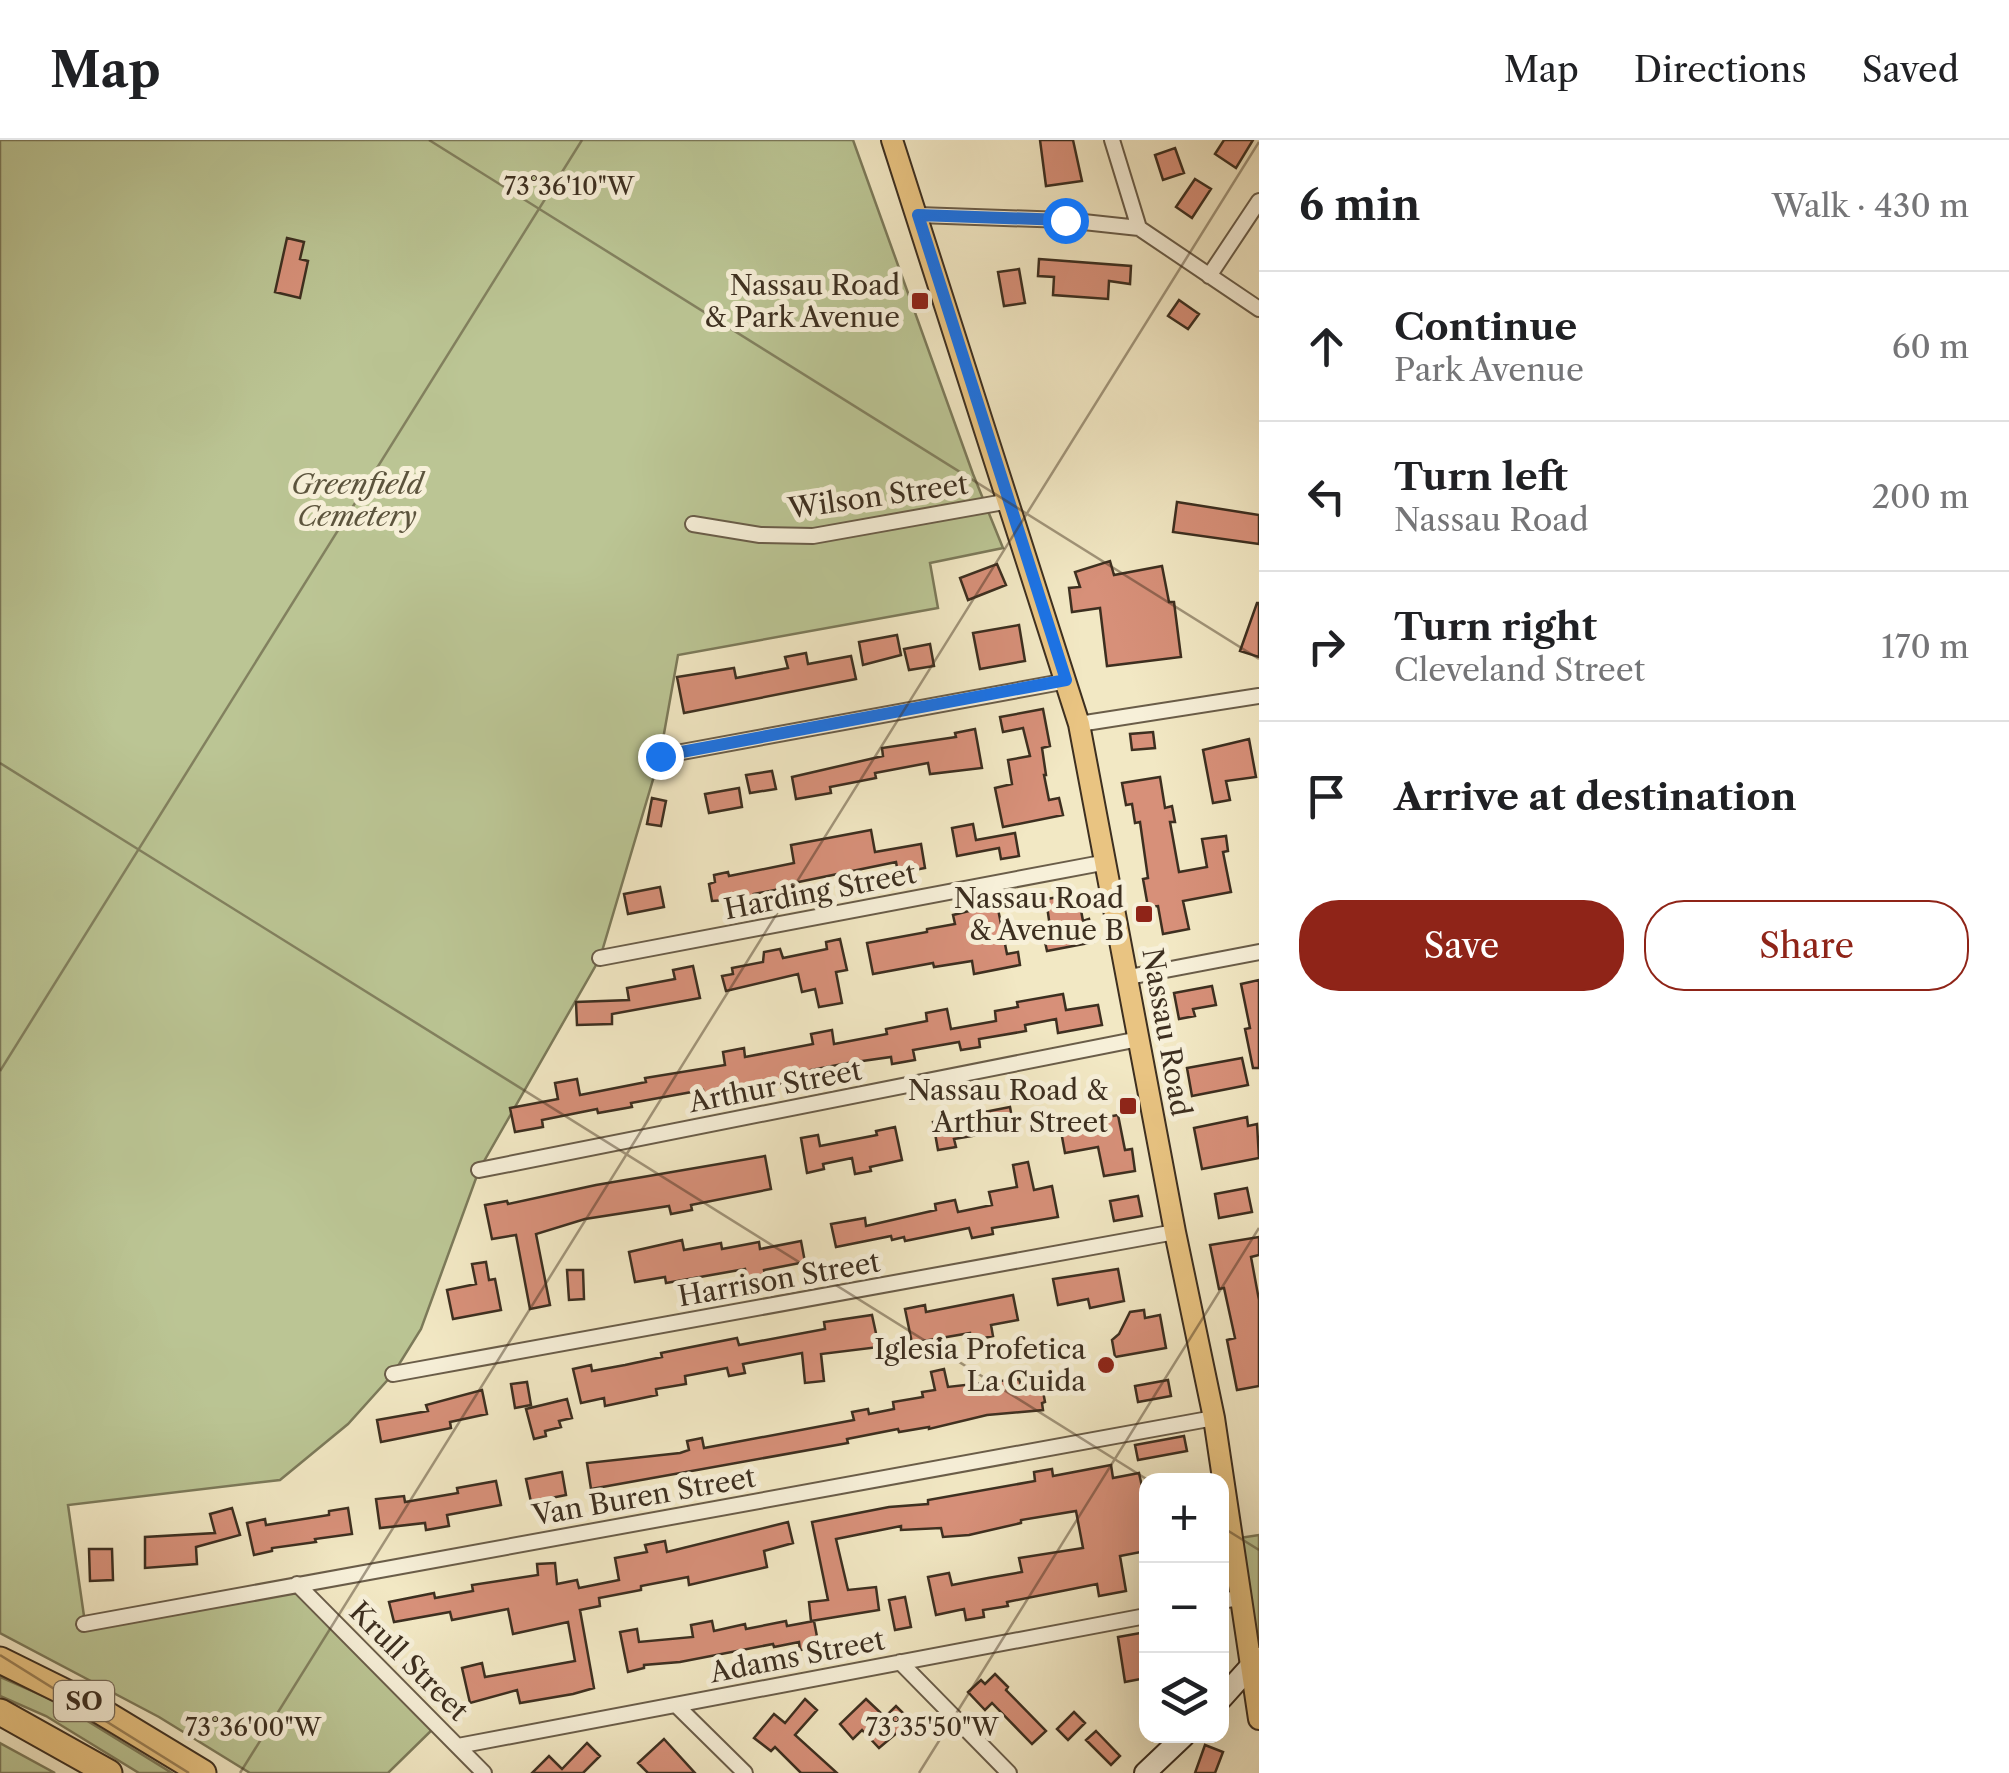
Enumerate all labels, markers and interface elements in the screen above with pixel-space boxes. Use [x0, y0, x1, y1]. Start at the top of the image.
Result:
text: Map [50, 40, 161, 99]
text: Map [1504, 48, 1579, 91]
text: Directions [1634, 48, 1807, 91]
text: Saved [1862, 48, 1959, 91]
text: 73°36'10"W [504, 171, 635, 202]
text: 6 min [1299, 179, 1420, 231]
text: Walk · 430 m [1772, 186, 1969, 225]
route start [1043, 198, 1089, 244]
place label: Nassau Road & Park Avenue [704, 268, 900, 334]
marker: Nassau Road & Park Avenue [909, 290, 931, 312]
text: Continue [1394, 303, 1577, 350]
icon: ahead [1299, 319, 1354, 374]
text: 60 m [1892, 327, 1969, 366]
text: Park Avenue [1394, 350, 1584, 389]
text: Turn left [1394, 453, 1568, 500]
park label: Greenfield Cemetery [291, 467, 426, 533]
street label: Wilson Street [785, 467, 970, 526]
icon: left [1299, 469, 1354, 524]
text: 200 m [1872, 477, 1969, 516]
text: Nassau Road [1394, 500, 1589, 539]
text: Turn right [1394, 603, 1597, 650]
icon: right [1299, 619, 1354, 674]
text: 170 m [1881, 627, 1969, 666]
text: Cleveland Street [1394, 650, 1645, 689]
route end [638, 734, 684, 780]
icon: arrive [1299, 769, 1354, 824]
text: Arrive at destination [1394, 773, 1797, 820]
street label: Harding Street [721, 856, 919, 926]
place label: Nassau Road & Avenue B [954, 881, 1124, 947]
button: Save [1299, 900, 1624, 991]
button: Share [1644, 900, 1969, 991]
marker: Nassau Road & Avenue B [1133, 903, 1155, 925]
street label: Nassau Road [1135, 945, 1199, 1119]
street label: Arthur Street [685, 1053, 864, 1120]
place label: Nassau Road & Arthur Street [908, 1073, 1108, 1139]
marker: Nassau Road & Arthur Street [1117, 1095, 1139, 1117]
street label: Harrison Street [675, 1244, 883, 1313]
place label: Iglesia Profetica La Cuida [874, 1332, 1086, 1398]
marker: Iglesia Profetica La Cuida [1095, 1354, 1117, 1376]
street label: Van Buren Street [529, 1460, 758, 1533]
map controls [1139, 1473, 1229, 1743]
button: + [1139, 1473, 1229, 1563]
button: − [1139, 1563, 1229, 1653]
street label: Krull Street [342, 1594, 476, 1728]
street label: Adams Street [706, 1622, 887, 1690]
button: layers [1139, 1653, 1229, 1743]
road number: SO [54, 1681, 114, 1721]
text: 73°36'00"W [185, 1712, 322, 1743]
text: 73°35'50"W [865, 1712, 999, 1743]

